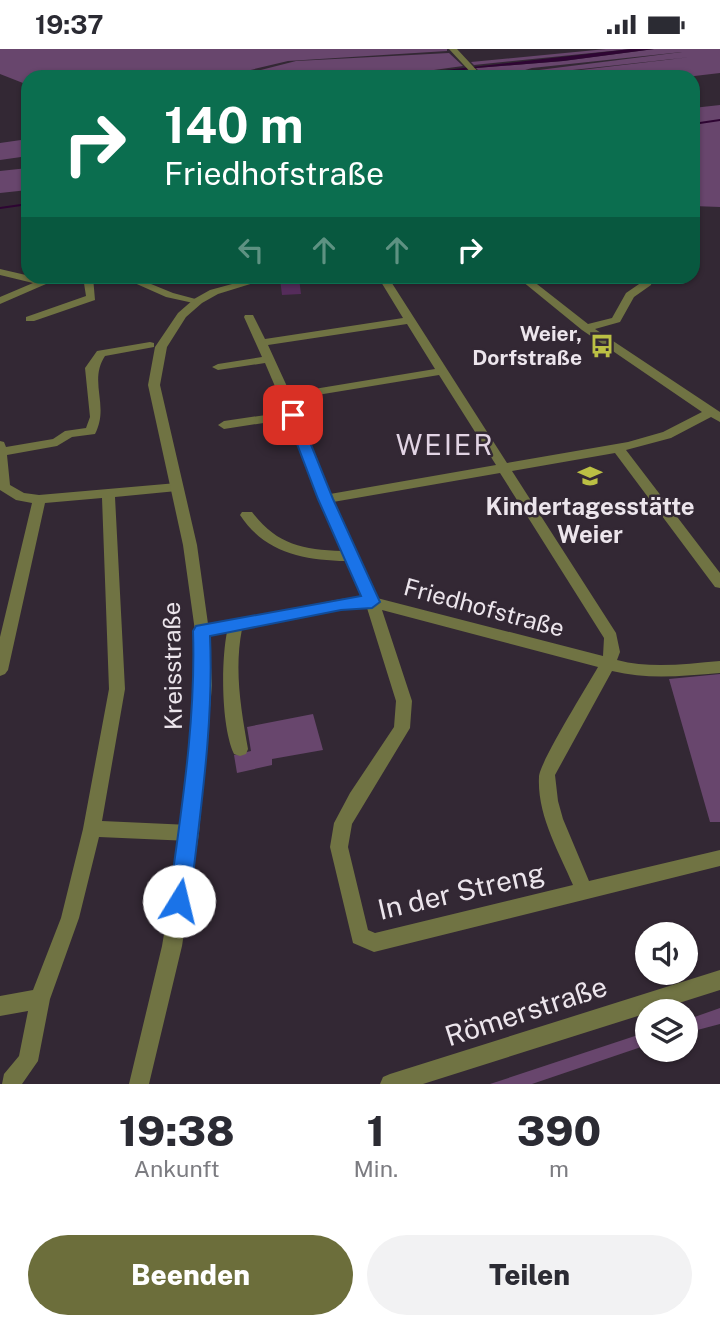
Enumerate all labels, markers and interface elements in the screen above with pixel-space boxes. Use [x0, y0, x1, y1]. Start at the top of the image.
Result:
text: 19:37 [35, 9, 103, 40]
text: 140 m [164, 96, 304, 154]
icon: right [49, 98, 140, 189]
text: Friedhofstraße [164, 155, 384, 192]
icon: left [232, 231, 270, 269]
icon: ahead [305, 231, 343, 269]
icon: ahead [378, 231, 416, 269]
icon: right [451, 231, 489, 269]
place label: Weier, Dorfstraße [472, 321, 582, 370]
bus stop icon: Weier, Dorfstraße [588, 332, 616, 360]
pin [263, 385, 323, 445]
icon: arrive [274, 396, 312, 434]
district label: WEIER [396, 428, 494, 461]
school or university icon: Kindertagesstätte Weier [576, 462, 604, 490]
place label: Kindertagesstätte Weier [485, 492, 695, 548]
street label: Friedhofstraße [401, 572, 568, 642]
street label: Kreisstraße [157, 602, 187, 730]
street label: In der Streng [374, 855, 547, 926]
position arrow [142, 864, 216, 938]
map controls [635, 922, 698, 1062]
button: sound [635, 922, 698, 985]
street label: Römerstraße [441, 969, 611, 1052]
button: layers [635, 999, 698, 1062]
text: 19:38 [119, 1106, 235, 1155]
text: 1 [367, 1106, 385, 1155]
text: 390 [517, 1106, 601, 1155]
text: Ankunft [134, 1155, 220, 1182]
text: Min. [353, 1155, 398, 1182]
text: m [549, 1155, 569, 1182]
button: Beenden [28, 1235, 353, 1315]
button: Teilen [367, 1235, 692, 1315]

